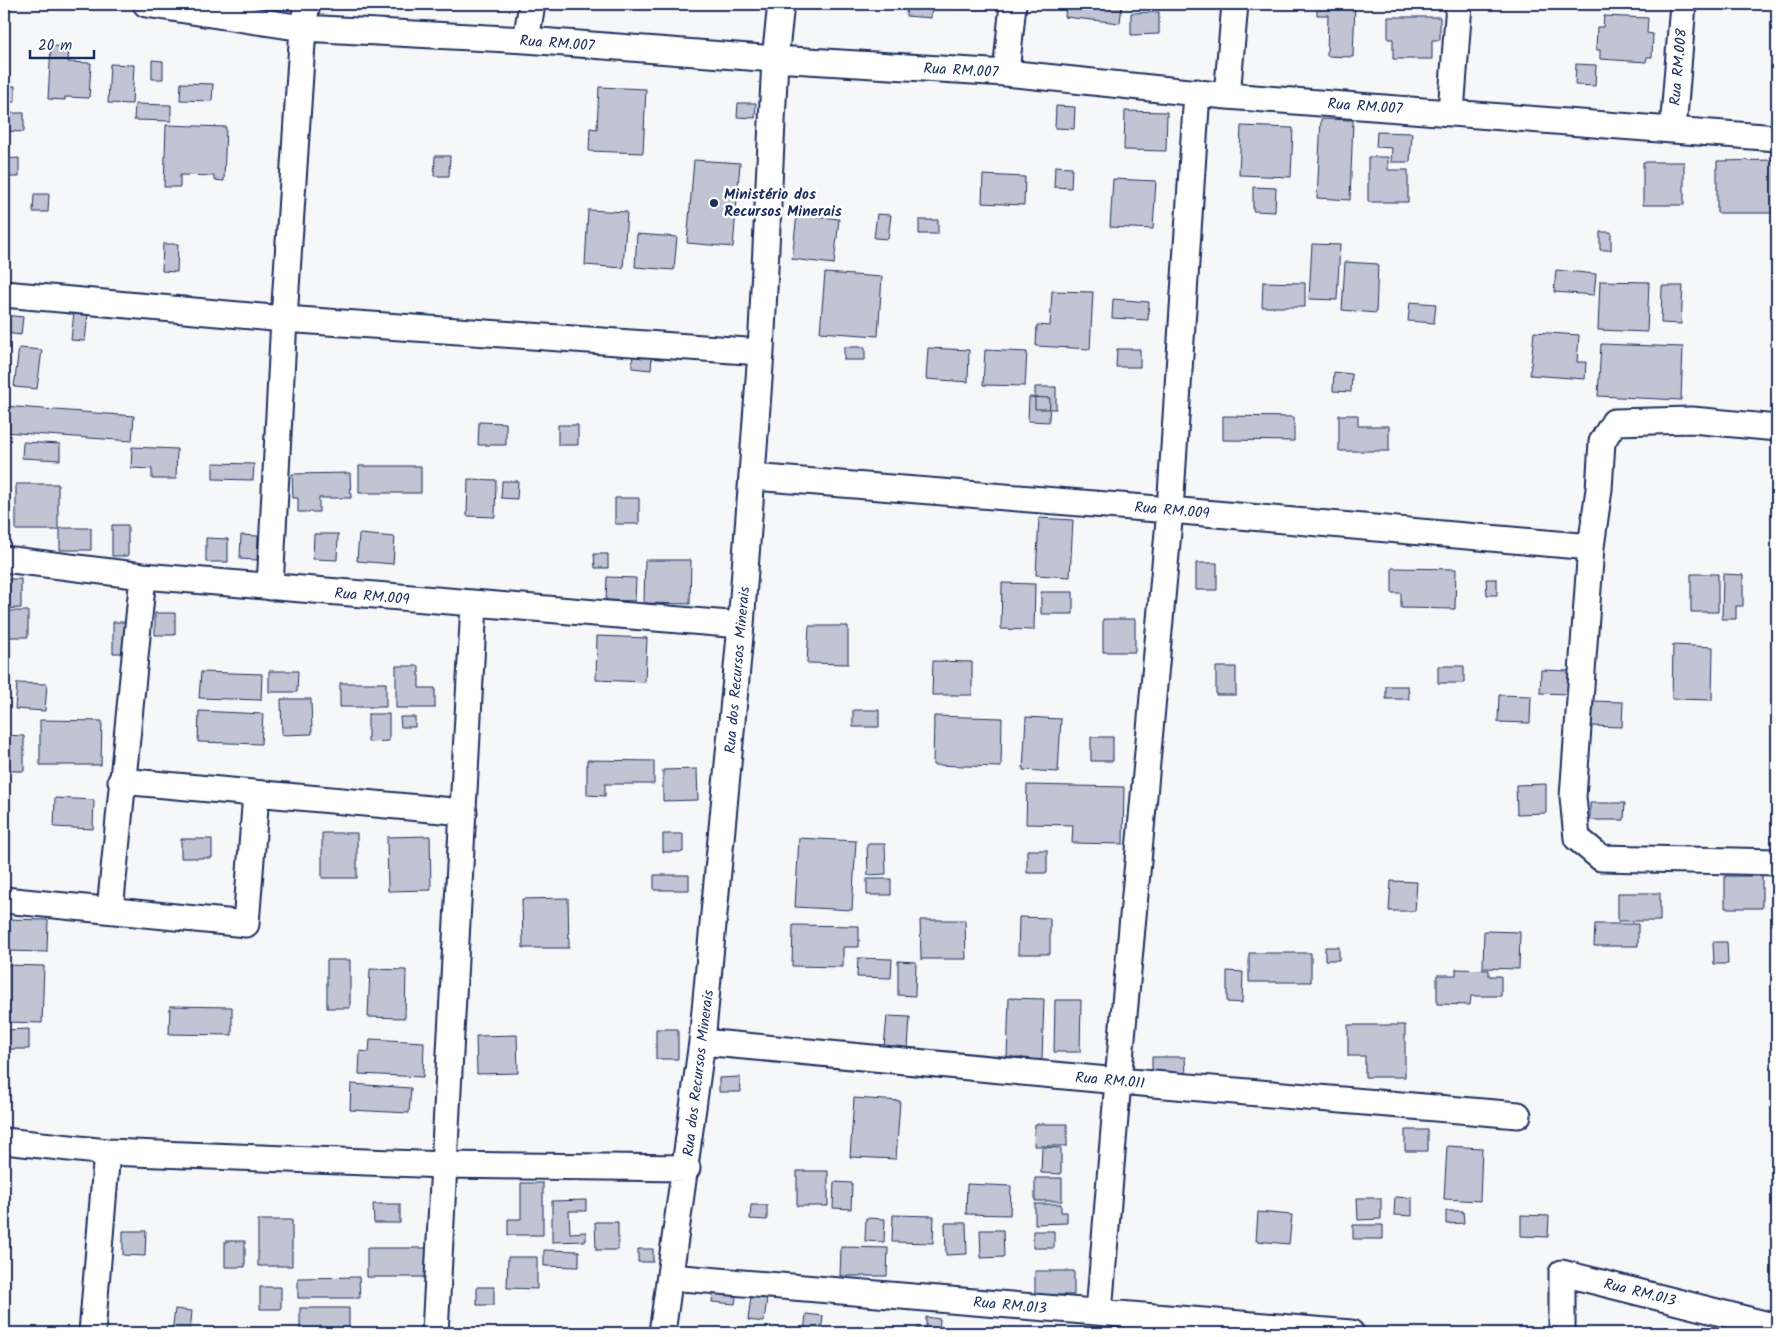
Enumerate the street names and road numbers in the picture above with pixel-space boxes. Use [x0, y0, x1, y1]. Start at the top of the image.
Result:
street label: Rua RM.008 [1664, 27, 1694, 107]
street label: Rua RM.007 [519, 29, 596, 59]
street label: Rua RM.007 [923, 57, 1000, 85]
street label: Rua RM.007 [1327, 92, 1404, 122]
street label: Rua RM.009 [1133, 496, 1211, 526]
street label: Rua RM.009 [333, 582, 411, 612]
street label: Rua dos Recursos Minerais [719, 585, 757, 755]
street label: Rua dos Recursos Minerais [677, 988, 721, 1158]
street label: Rua RM.011 [1074, 1066, 1146, 1096]
street label: Rua RM.013 [1601, 1272, 1679, 1314]
street label: Rua RM.013 [972, 1291, 1048, 1321]

